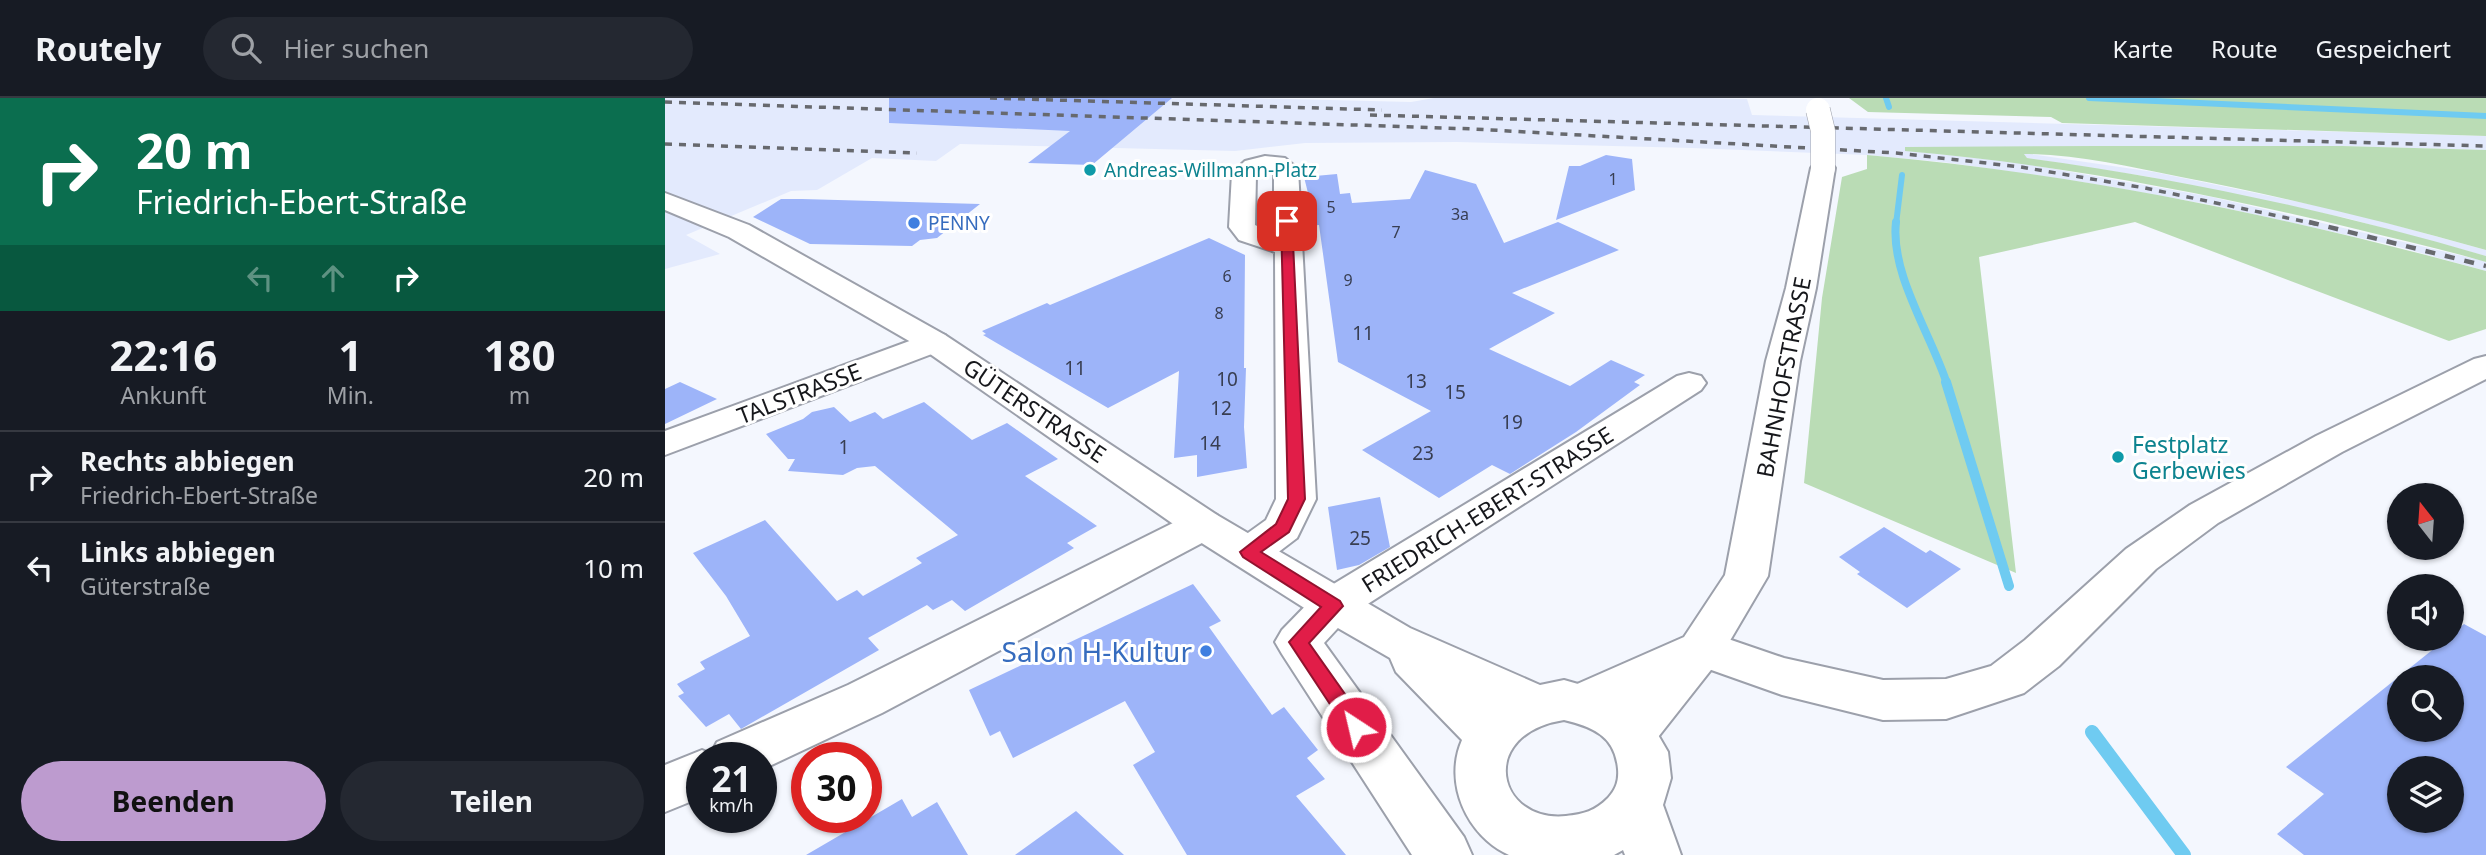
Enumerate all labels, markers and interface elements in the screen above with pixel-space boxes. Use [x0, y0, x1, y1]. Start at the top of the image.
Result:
search box [203, 17, 693, 80]
text: Routely [35, 26, 161, 71]
icon: search [227, 29, 265, 67]
text: Hier suchen [283, 30, 429, 66]
text: Karte [2113, 32, 2173, 65]
text: Route [2211, 32, 2278, 65]
text: Gespeichert [2316, 32, 2451, 65]
text: 20 m [136, 117, 253, 183]
icon: right [21, 126, 112, 217]
place label: Andreas-Willmann-Platz [1104, 157, 1317, 183]
marker: Andreas-Willmann-Platz [1082, 162, 1098, 178]
house number: 1 [1608, 168, 1618, 190]
text: Friedrich-Ebert-Straße [136, 180, 467, 223]
pin [1257, 191, 1317, 251]
house number: 5 [1326, 196, 1336, 218]
icon: arrive [1268, 202, 1306, 240]
house number: 3a [1451, 203, 1469, 225]
place label: PENNY [928, 210, 990, 236]
marker: PENNY [906, 215, 922, 231]
house number: 7 [1391, 221, 1401, 243]
icon: left [241, 259, 279, 297]
icon: ahead [314, 259, 352, 297]
icon: right [387, 259, 425, 297]
house number: 6 [1222, 265, 1232, 287]
house number: 9 [1343, 269, 1353, 291]
street label: BAHNHOFSTRASSE [1748, 274, 1818, 480]
house number: 8 [1214, 302, 1224, 324]
house number: 11 [1352, 320, 1374, 346]
text: 22:16 [109, 326, 217, 383]
text: 1 [338, 326, 362, 383]
text: 180 [483, 326, 556, 383]
street label: GÜTERSTRASSE [957, 350, 1113, 470]
street label: TALSTRASSE [732, 355, 866, 431]
house number: 11 [1064, 355, 1086, 381]
house number: 10 [1216, 366, 1238, 392]
house number: 13 [1405, 368, 1427, 394]
text: Ankunft [120, 379, 206, 411]
text: Min. [327, 379, 374, 411]
text: m [509, 379, 530, 411]
house number: 15 [1444, 379, 1466, 405]
house number: 12 [1210, 395, 1232, 421]
house number: 19 [1501, 409, 1523, 435]
street label: FRIEDRICH-EBERT-STRASSE [1355, 418, 1619, 600]
place label: Festplatz Gerbewies [2132, 428, 2246, 486]
house number: 14 [1199, 430, 1221, 456]
house number: 1 [839, 434, 849, 460]
house number: 23 [1412, 440, 1434, 466]
text: Rechts abbiegen [80, 443, 295, 479]
marker: Festplatz Gerbewies [2110, 449, 2126, 465]
icon: right [21, 458, 59, 496]
text: 20 m [583, 459, 644, 495]
text: Friedrich-Ebert-Straße [80, 479, 318, 511]
north arrow [2387, 483, 2464, 560]
map controls [2387, 483, 2464, 833]
house number: 25 [1349, 525, 1371, 551]
text: Links abbiegen [80, 534, 276, 570]
icon: left [21, 549, 59, 587]
text: 10 m [583, 550, 644, 586]
text: Güterstraße [80, 570, 210, 602]
button: sound [2387, 574, 2464, 651]
place label: Salon H-Kultur [1002, 632, 1192, 670]
marker: Salon H-Kultur [1198, 643, 1214, 659]
button: search [2387, 665, 2464, 742]
position arrow [1319, 690, 1393, 764]
speed limit sign: 30 [791, 742, 882, 833]
text: 21 [711, 755, 752, 802]
button: layers [2387, 756, 2464, 833]
button: Beenden [21, 761, 326, 841]
button: Teilen [340, 761, 644, 841]
text: km/h [709, 793, 754, 817]

